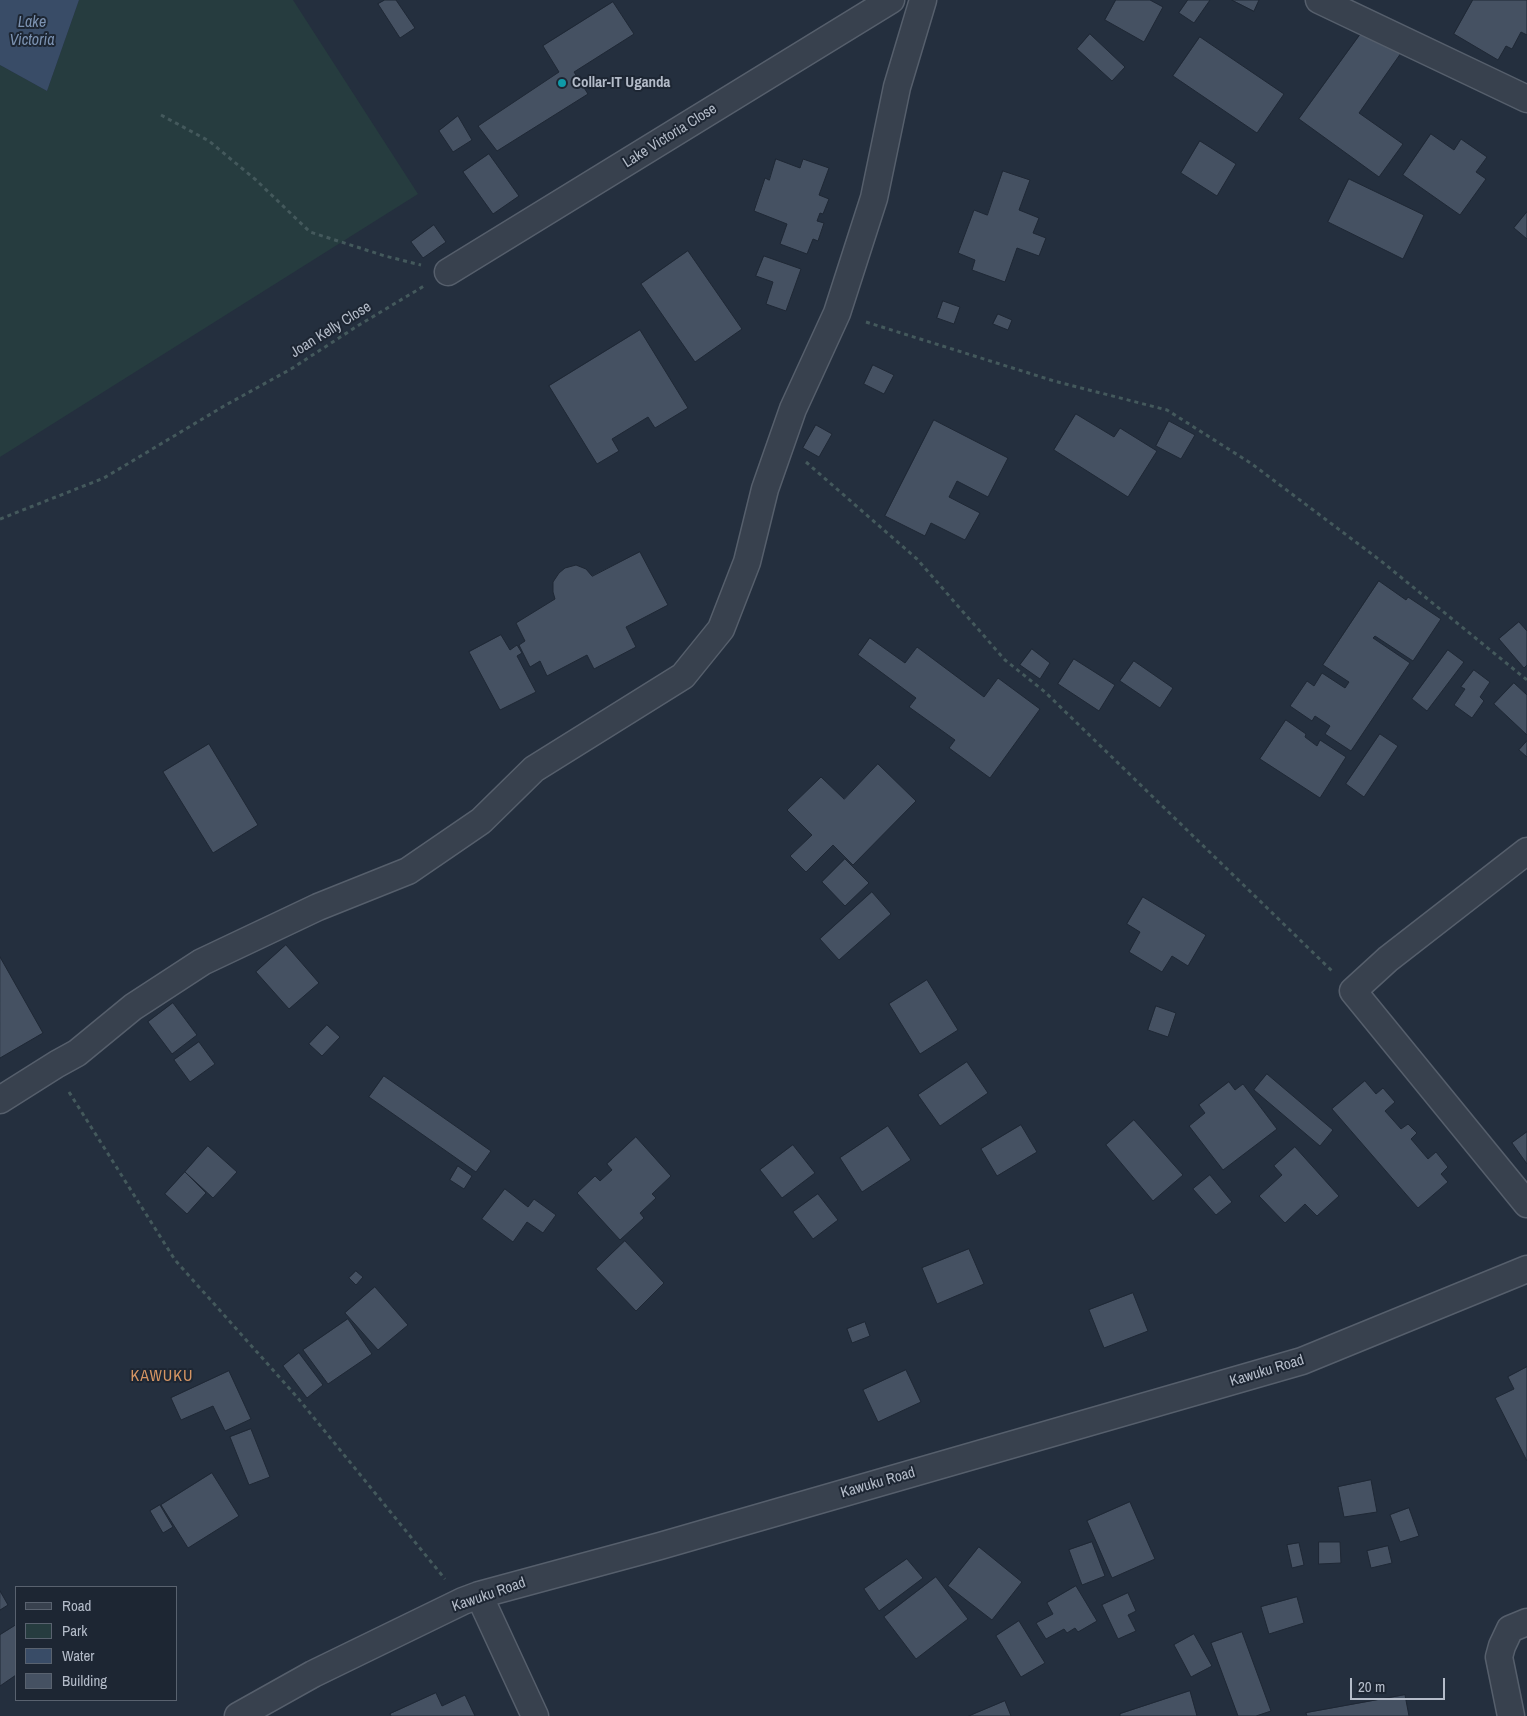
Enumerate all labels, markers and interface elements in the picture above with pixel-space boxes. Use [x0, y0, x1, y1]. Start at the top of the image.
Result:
water label: Lake Victoria [10, 13, 54, 51]
place label: Collar-IT Uganda [572, 74, 670, 92]
marker: Collar-IT Uganda [556, 77, 568, 89]
street label: Lake Victoria Close [620, 100, 720, 172]
street label: Joan Kelly Close [287, 298, 375, 362]
street label: Kawuku Road [1228, 1351, 1306, 1391]
district label: KAWUKU [130, 1367, 194, 1387]
street label: Kawuku Road [839, 1464, 917, 1502]
street label: Kawuku Road [450, 1574, 528, 1616]
legend [15, 1586, 178, 1701]
text: Road [62, 1595, 91, 1616]
text: Park [62, 1620, 87, 1641]
text: Water [62, 1645, 94, 1666]
scale bar [1352, 1668, 1447, 1700]
text: Building [62, 1670, 107, 1691]
text: 20 m [1358, 1676, 1385, 1697]

